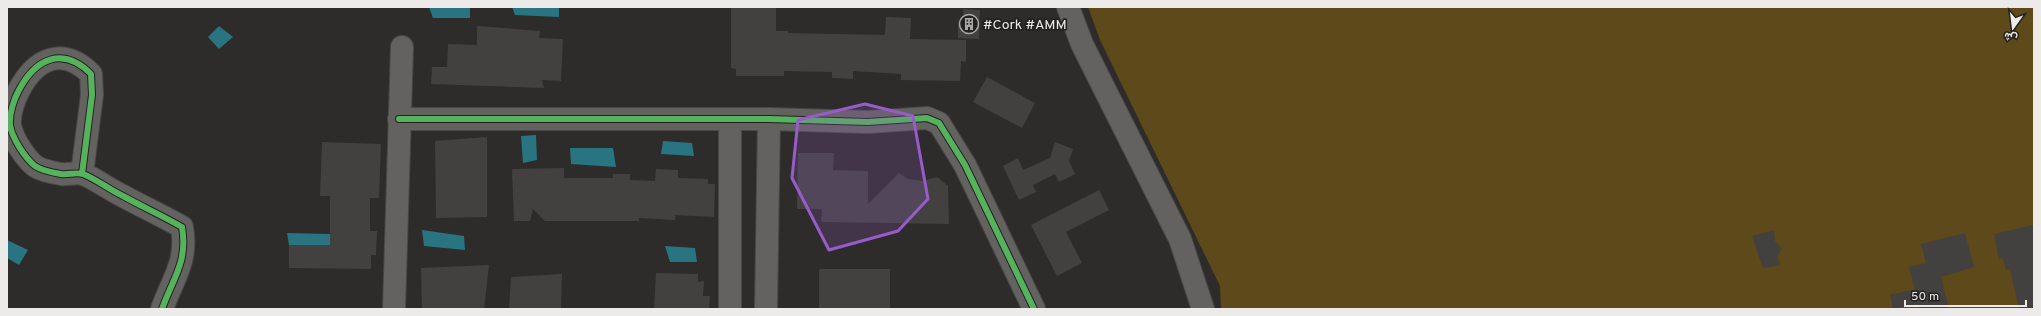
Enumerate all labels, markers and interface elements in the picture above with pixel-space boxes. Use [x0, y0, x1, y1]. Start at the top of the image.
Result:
north arrow [1993, 8, 2033, 48]
building icon: #Cork #AMM [958, 13, 980, 35]
place label: #Cork #AMM [983, 17, 1067, 34]
text: ش [2003, 28, 2019, 45]
scale bar [1905, 282, 2026, 308]
text: 50 m [1911, 289, 1939, 305]

